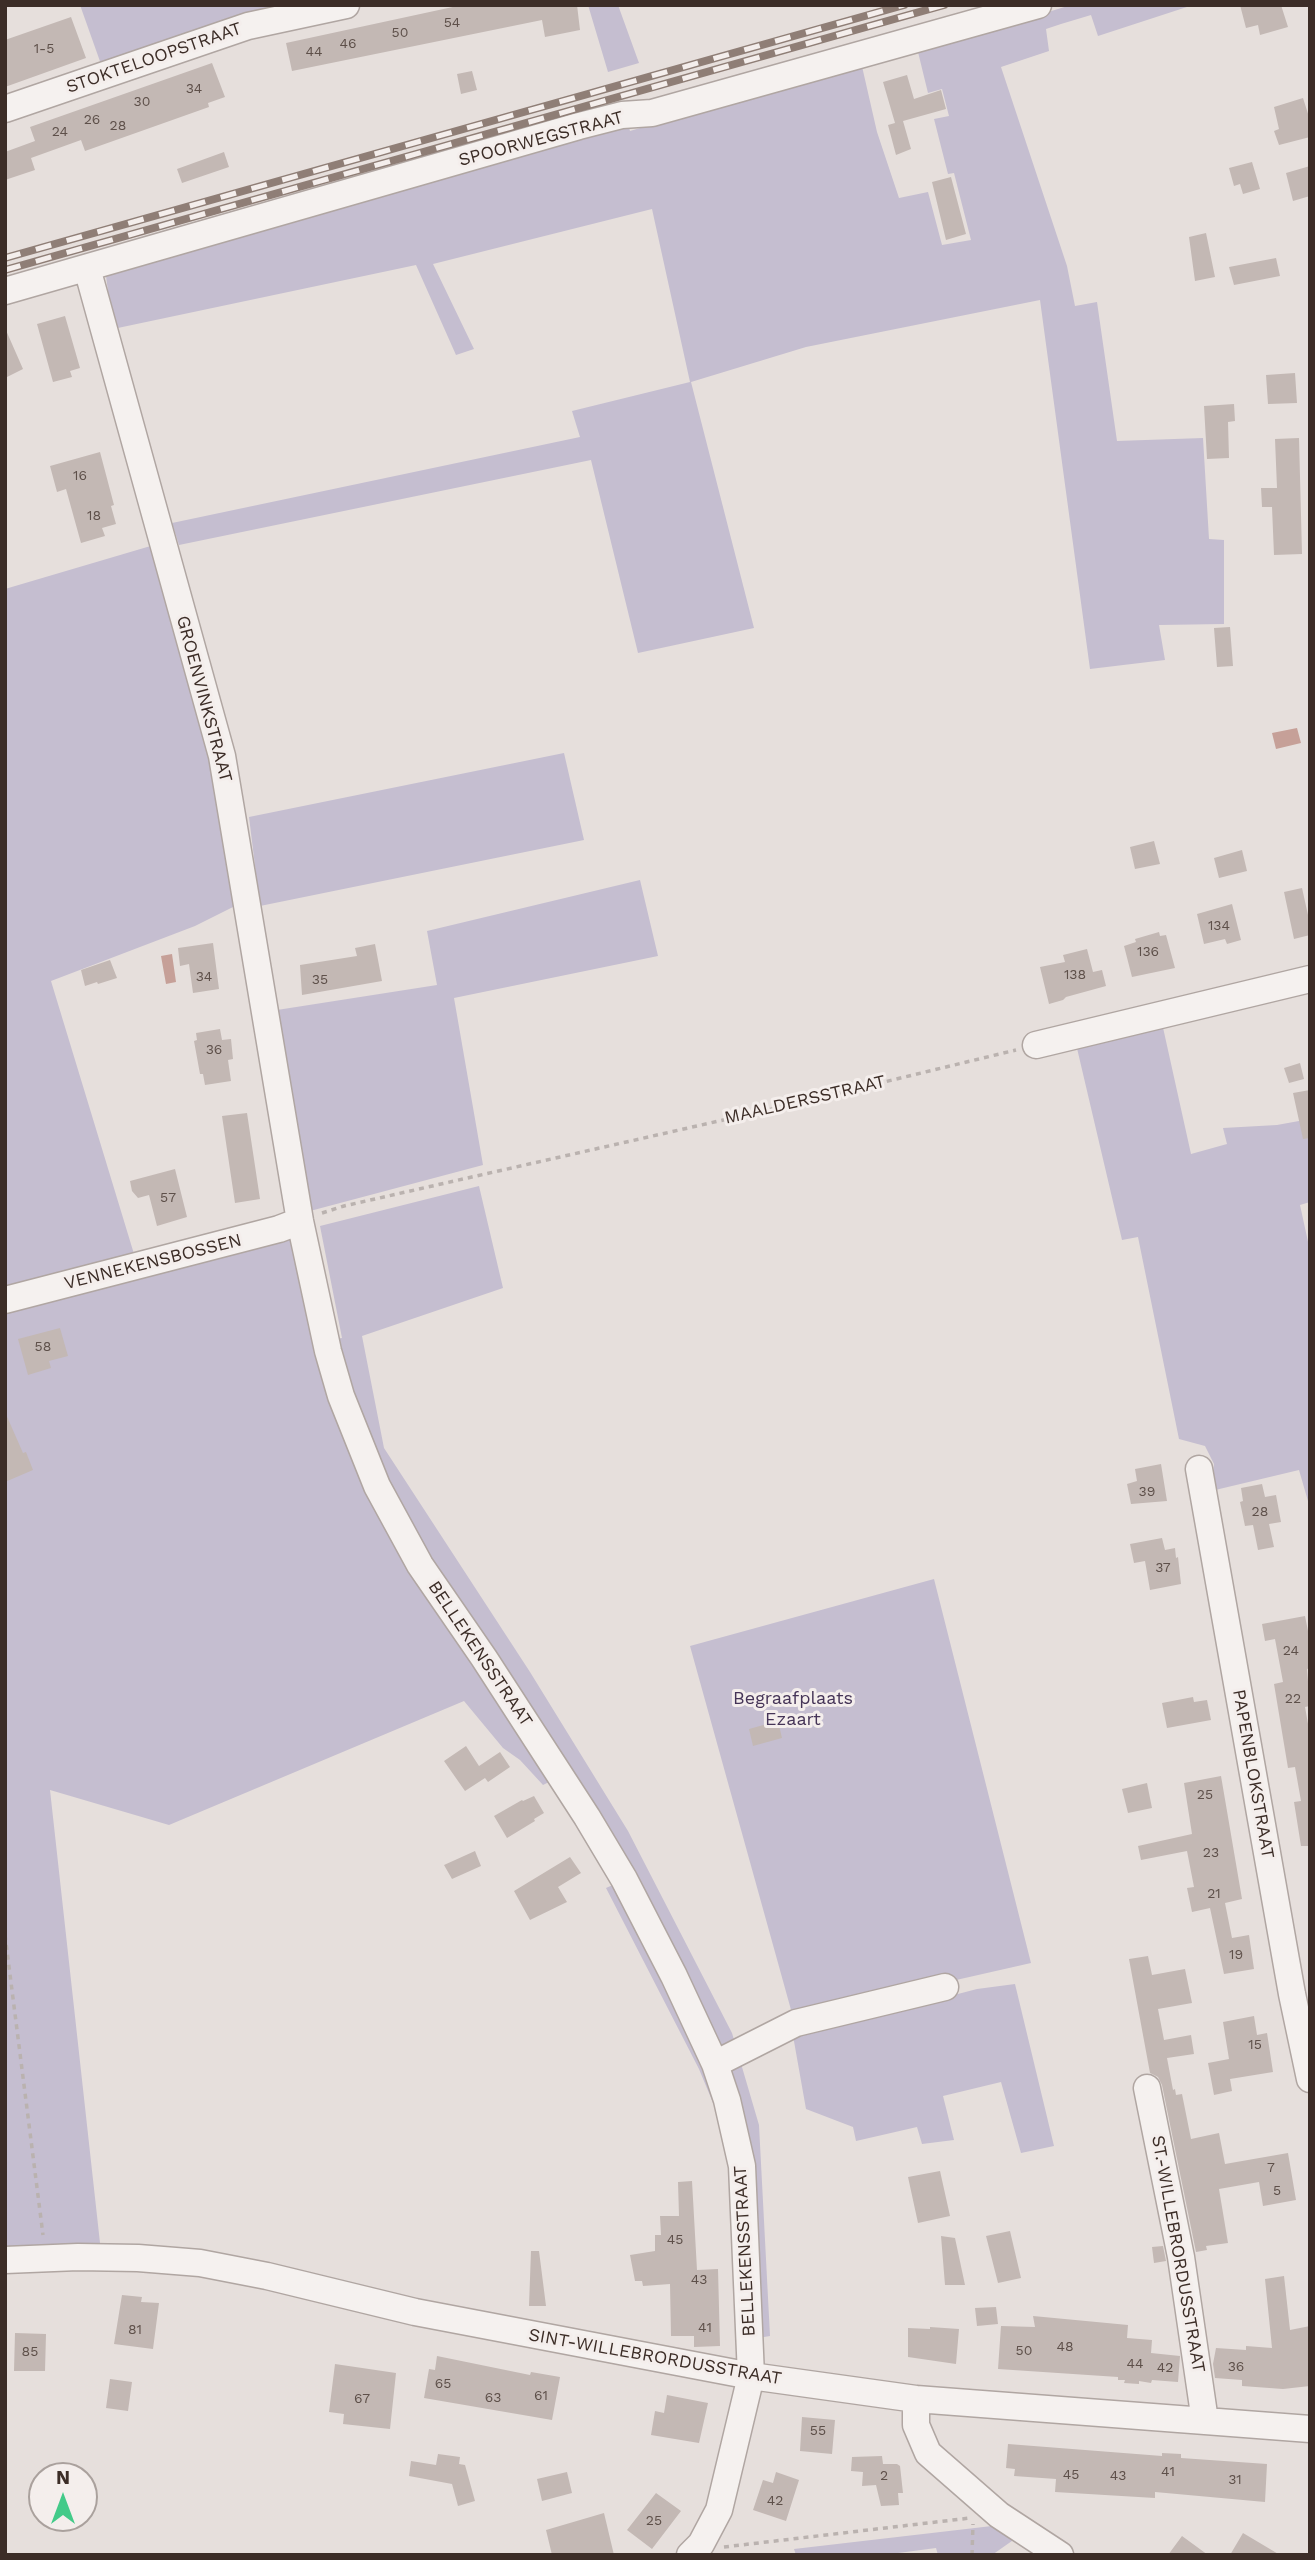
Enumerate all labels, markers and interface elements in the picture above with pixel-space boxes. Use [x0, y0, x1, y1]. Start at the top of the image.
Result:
house number: 54 [444, 15, 460, 31]
street label: STOKTELOOPSTRAAT [63, 18, 245, 98]
house number: 50 [392, 25, 408, 41]
house number: 46 [339, 36, 357, 52]
house number: 1-5 [34, 41, 54, 57]
house number: 44 [305, 44, 323, 60]
house number: 34 [186, 81, 202, 97]
house number: 30 [134, 94, 150, 110]
street label: SPOORWEGSTRAAT [456, 107, 626, 171]
house number: 26 [84, 112, 100, 128]
house number: 28 [110, 118, 126, 134]
house number: 24 [52, 124, 68, 140]
house number: 16 [73, 468, 87, 484]
house number: 18 [87, 508, 101, 524]
street label: GROENVINKSTRAAT [171, 613, 237, 785]
house number: 134 [1208, 918, 1230, 934]
house number: 136 [1137, 944, 1159, 960]
house number: 138 [1064, 967, 1086, 983]
house number: 34 [196, 969, 212, 985]
house number: 35 [312, 972, 328, 988]
house number: 36 [206, 1042, 222, 1058]
street label: MAALDERSSTRAAT [722, 1071, 888, 1129]
house number: 57 [160, 1190, 176, 1206]
street label: VENNEKENSBOSSEN [62, 1229, 244, 1295]
house number: 58 [35, 1339, 51, 1355]
house number: 39 [1139, 1484, 1155, 1500]
house number: 28 [1252, 1504, 1268, 1520]
house number: 37 [1155, 1560, 1171, 1576]
street label: BELLEKENSSTRAAT [423, 1577, 537, 1731]
house number: 24 [1283, 1643, 1299, 1659]
park label: Begraafplaats Ezaart [733, 1688, 853, 1730]
street label: PAPENBLOKSTRAAT [1227, 1688, 1279, 1860]
house number: 22 [1285, 1691, 1301, 1707]
house number: 25 [1197, 1787, 1213, 1803]
house number: 23 [1203, 1845, 1219, 1861]
house number: 21 [1207, 1886, 1221, 1902]
house number: 19 [1229, 1947, 1243, 1963]
house number: 15 [1248, 2037, 1262, 2053]
street label: ST.-WILLEBRORDUSSTRAAT [1146, 2134, 1210, 2374]
house number: 7 [1267, 2160, 1275, 2176]
street label: BELLEKENSSTRAAT [730, 2165, 760, 2337]
house number: 5 [1273, 2183, 1281, 2199]
house number: 45 [667, 2232, 683, 2248]
house number: 43 [691, 2272, 707, 2288]
house number: 41 [698, 2320, 712, 2336]
house number: 81 [128, 2322, 142, 2338]
street label: SINT-WILLEBRORDUSSTRAAT [527, 2324, 783, 2390]
house number: 48 [1056, 2339, 1074, 2355]
house number: 50 [1016, 2343, 1032, 2359]
house number: 85 [22, 2344, 38, 2360]
house number: 44 [1126, 2356, 1144, 2372]
house number: 36 [1228, 2359, 1244, 2375]
house number: 42 [1157, 2360, 1173, 2376]
house number: 65 [435, 2376, 451, 2392]
house number: 61 [534, 2388, 548, 2404]
house number: 63 [485, 2390, 501, 2406]
house number: 67 [354, 2391, 370, 2407]
house number: 55 [810, 2423, 826, 2439]
north arrow [28, 2462, 98, 2532]
house number: 41 [1161, 2464, 1175, 2480]
text: N [56, 2466, 70, 2489]
house number: 45 [1063, 2467, 1079, 2483]
house number: 2 [880, 2468, 888, 2484]
house number: 43 [1110, 2468, 1126, 2484]
house number: 31 [1228, 2472, 1242, 2488]
house number: 42 [767, 2493, 783, 2509]
house number: 25 [646, 2513, 662, 2529]

